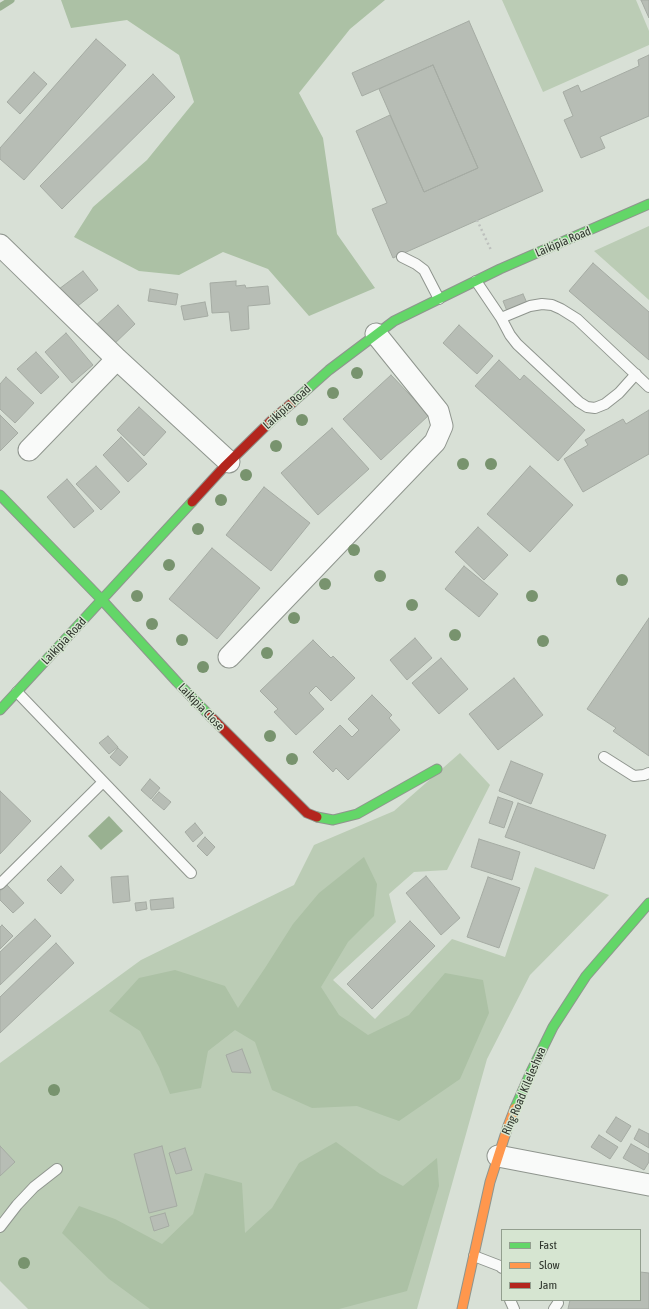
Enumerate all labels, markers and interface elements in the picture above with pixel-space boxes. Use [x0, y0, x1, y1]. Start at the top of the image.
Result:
street label: Laikipia Road [533, 224, 593, 260]
street label: Laikipia Road [260, 382, 314, 432]
street label: Laikipia Road [39, 614, 89, 668]
street label: Laikipia Close [175, 680, 227, 734]
street label: Ring Road Kileleshwa [499, 1045, 549, 1137]
legend [501, 1229, 641, 1301]
text: Fast [539, 1238, 557, 1252]
text: Slow [539, 1258, 560, 1272]
text: Jam [539, 1278, 557, 1292]

